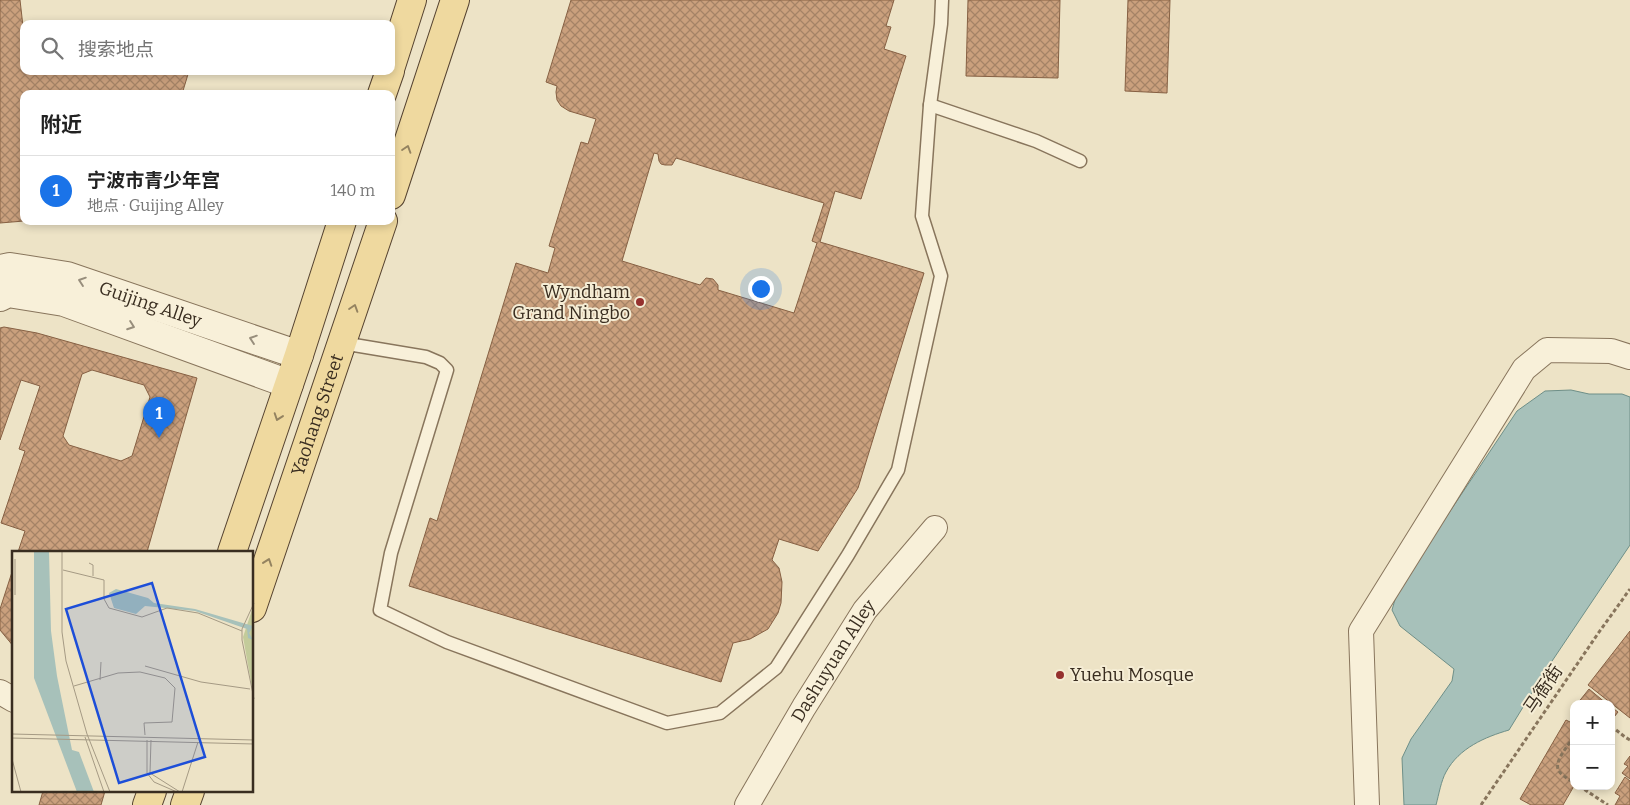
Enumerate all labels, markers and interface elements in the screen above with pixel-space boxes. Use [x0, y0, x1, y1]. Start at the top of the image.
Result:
search box [20, 20, 395, 75]
icon: search [38, 34, 66, 62]
text: 搜索地点 [78, 38, 154, 61]
text: 附近 [40, 112, 82, 138]
one-way arrow [401, 145, 411, 153]
text: 宁波市青少年宫 [87, 169, 220, 192]
text: 1 [53, 181, 59, 200]
text: 140 m [330, 181, 375, 200]
text: 地点 · Guijing Alley [87, 196, 224, 215]
your location [748, 276, 774, 302]
one-way arrow [79, 277, 87, 287]
street label: Guijing Alley [96, 277, 205, 332]
place label: Wyndham Grand Ningbo [512, 281, 630, 324]
marker: Wyndham Grand Ningbo [634, 296, 646, 308]
one-way arrow [348, 304, 358, 313]
one-way arrow [126, 320, 134, 330]
one-way arrow [249, 335, 257, 345]
street label: Yaohang Street [287, 351, 348, 479]
pin: 1 [143, 397, 175, 438]
one-way arrow [273, 413, 283, 421]
inset map [12, 551, 254, 792]
one-way arrow [262, 558, 272, 566]
street label: Dashuyuan Alley [787, 595, 880, 726]
street label: 马衙街 [1519, 660, 1567, 718]
place label: Yuehu Mosque [1070, 664, 1194, 686]
marker: Yuehu Mosque [1054, 669, 1066, 681]
map controls [1570, 700, 1615, 790]
button: + [1570, 700, 1615, 745]
button: − [1570, 745, 1615, 790]

